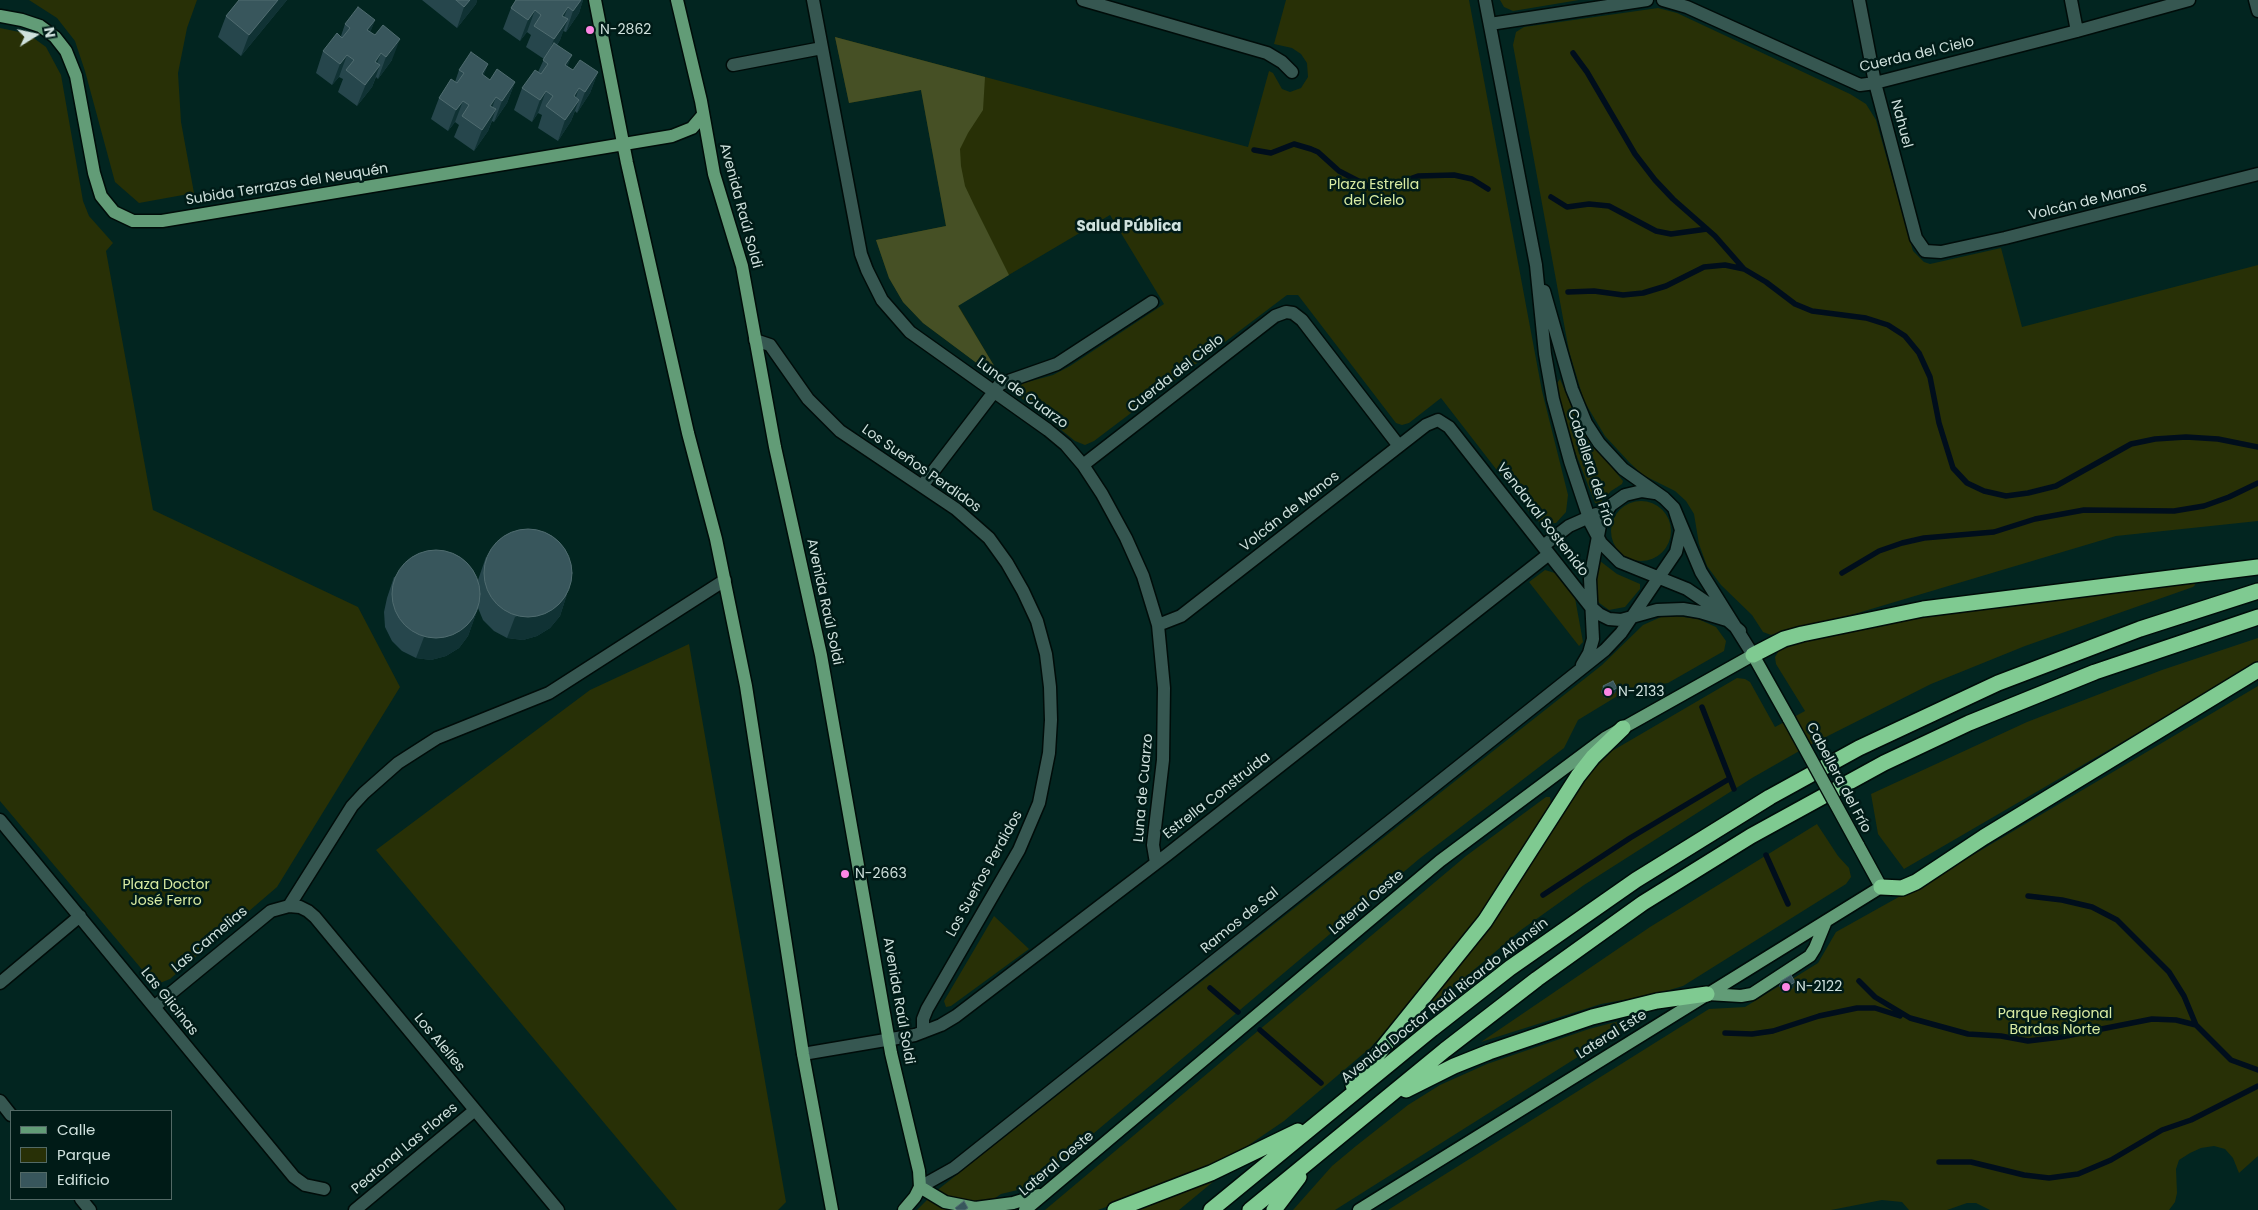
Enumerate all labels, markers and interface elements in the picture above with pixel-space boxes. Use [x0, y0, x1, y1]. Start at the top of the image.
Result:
north arrow [10, 10, 60, 60]
place label: N-2862 [600, 22, 651, 38]
marker: N-2862 [584, 24, 596, 36]
text: N [39, 25, 61, 39]
street label: Cuerda del Cielo [1858, 34, 1976, 76]
street label: Nahuel [1886, 98, 1916, 150]
street label: Avenida Raúl Soldi [715, 142, 765, 270]
street label: Subida Terrazas del Neuquén [185, 161, 389, 209]
park label: Plaza Estrella del Cielo [1329, 177, 1419, 210]
street label: Volcán de Manos [2027, 179, 2149, 225]
district label: Salud Pública [1076, 218, 1182, 236]
street label: Cuerda del Cielo [1125, 331, 1227, 417]
street label: Luna de Cuarzo [973, 355, 1071, 433]
street label: Cabellera del Frío [1563, 407, 1617, 529]
street label: Los Sueños Perdidos [858, 422, 984, 516]
street label: Vendaval Sostenido [1492, 460, 1592, 580]
street label: Volcán de Manos [1237, 468, 1343, 556]
street label: Avenida Raúl Soldi [802, 537, 846, 667]
place label: N-2133 [1618, 684, 1665, 700]
marker: N-2133 [1602, 686, 1614, 698]
street label: Cabellera del Frío [1802, 720, 1874, 836]
street label: Luna de Cuarzo [1131, 733, 1157, 843]
street label: Estrella Construida [1160, 749, 1274, 843]
street label: Los Sueños Perdidos [943, 808, 1027, 940]
place label: N-2663 [855, 866, 907, 882]
street label: Lateral Oeste [1326, 867, 1408, 939]
marker: N-2663 [839, 868, 851, 880]
park label: Plaza Doctor José Ferro [122, 877, 210, 910]
street label: Ramos de Sal [1198, 884, 1282, 958]
street label: Las Camelias [169, 903, 251, 977]
street label: Avenida Doctor Raúl Ricardo Alfonsín [1338, 915, 1552, 1087]
street label: Avenida Raúl Soldi [879, 936, 917, 1066]
street label: Las Glicinas [137, 965, 201, 1039]
place label: N-2122 [1796, 979, 1842, 995]
marker: N-2122 [1780, 981, 1792, 993]
park label: Parque Regional Bardas Norte [1998, 1006, 2112, 1038]
street label: Lateral Este [1574, 1007, 1650, 1063]
street label: Los Alelíes [410, 1011, 468, 1075]
street label: Peatonal Las Flores [349, 1100, 461, 1198]
legend [10, 1110, 172, 1200]
text: Calle [57, 1119, 95, 1140]
street label: Lateral Oeste [1016, 1128, 1098, 1200]
text: Parque [57, 1144, 110, 1165]
text: Edificio [57, 1169, 110, 1190]

